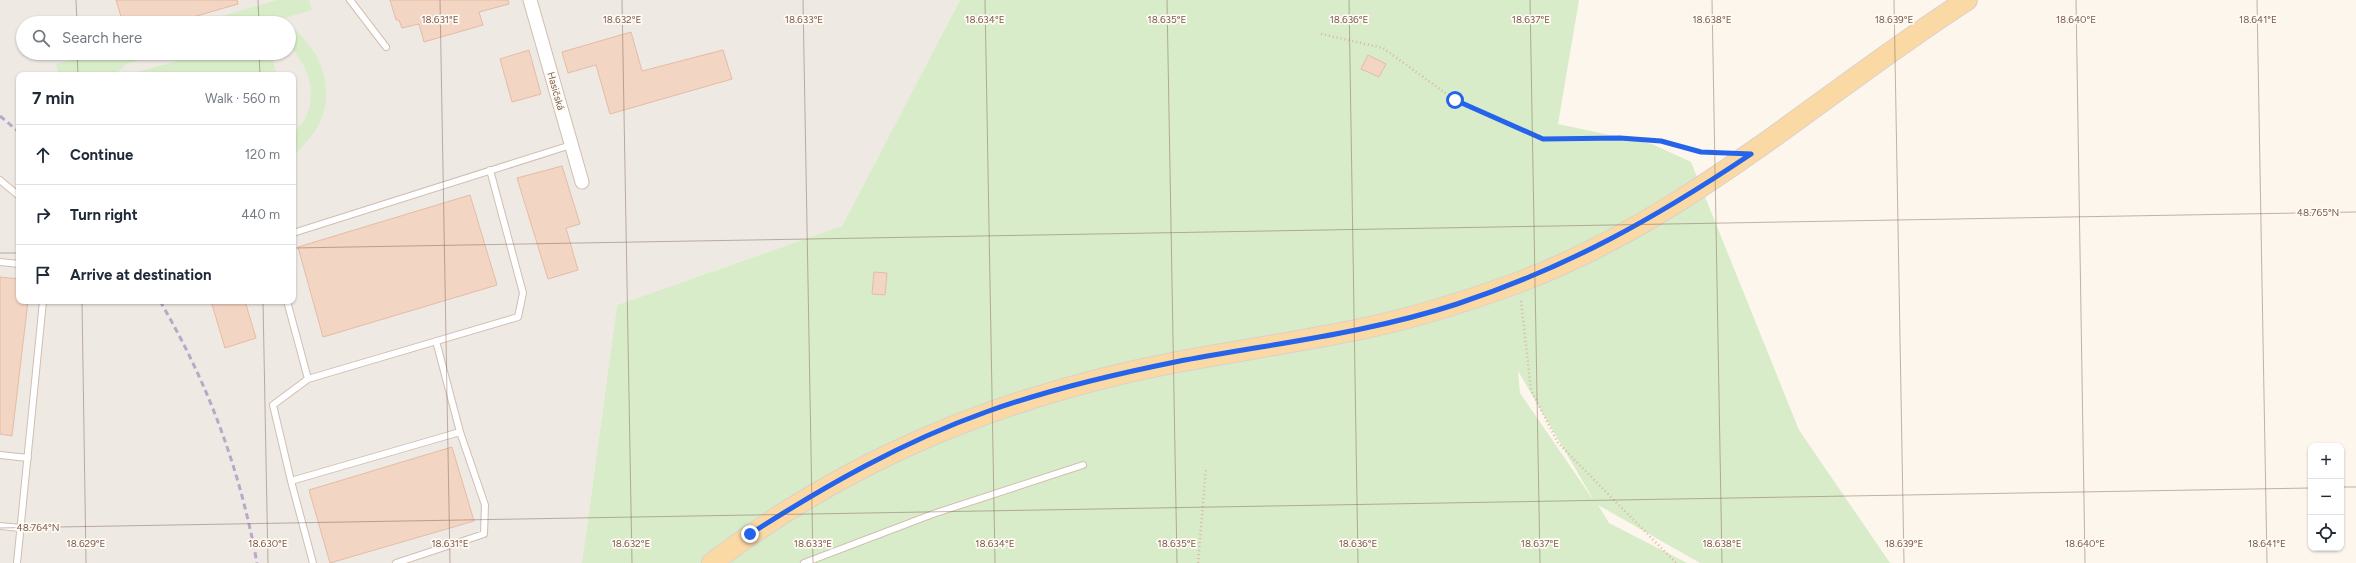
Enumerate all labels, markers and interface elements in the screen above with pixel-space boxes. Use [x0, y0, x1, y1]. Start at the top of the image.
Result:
text: 18.631°E [421, 13, 459, 26]
text: 18.632°E [603, 13, 641, 26]
text: 18.633°E [785, 13, 823, 26]
text: 18.634°E [965, 13, 1005, 26]
text: 18.635°E [1148, 13, 1186, 26]
text: 18.636°E [1330, 13, 1368, 26]
text: 18.637°E [1512, 13, 1550, 26]
text: 18.638°E [1692, 13, 1732, 26]
text: 18.639°E [1875, 13, 1913, 26]
text: 18.640°E [2056, 13, 2096, 26]
text: 18.641°E [2239, 13, 2277, 26]
search box [16, 16, 296, 60]
icon: search [30, 27, 52, 49]
text: Search here [62, 29, 142, 47]
street label: Hasičská [544, 70, 568, 112]
text: 7 min [32, 88, 74, 108]
text: Walk · 560 m [205, 91, 280, 106]
route start [1446, 91, 1464, 109]
icon: ahead [32, 144, 54, 166]
text: Continue [70, 146, 133, 164]
text: 120 m [245, 147, 280, 162]
icon: right [32, 204, 54, 226]
text: Turn right [70, 206, 138, 224]
text: 48.765°N [2297, 206, 2339, 219]
text: 440 m [241, 207, 280, 222]
icon: arrive [32, 264, 54, 286]
text: Arrive at destination [70, 266, 211, 284]
map controls [2308, 443, 2344, 551]
button: + [2308, 443, 2344, 479]
button: − [2308, 479, 2344, 515]
button: locate [2308, 515, 2344, 551]
text: 48.764°N [16, 521, 60, 534]
route end [741, 525, 759, 543]
text: 18.629°E [67, 537, 106, 550]
text: 18.630°E [248, 537, 288, 550]
text: 18.631°E [431, 537, 469, 550]
text: 18.632°E [612, 537, 650, 550]
text: 18.633°E [794, 537, 832, 550]
text: 18.634°E [975, 537, 1015, 550]
text: 18.635°E [1158, 537, 1196, 550]
text: 18.636°E [1339, 537, 1377, 550]
text: 18.637°E [1521, 537, 1559, 550]
text: 18.638°E [1702, 537, 1742, 550]
text: 18.639°E [1885, 537, 1923, 550]
text: 18.640°E [2065, 537, 2105, 550]
text: 18.641°E [2248, 537, 2286, 550]

